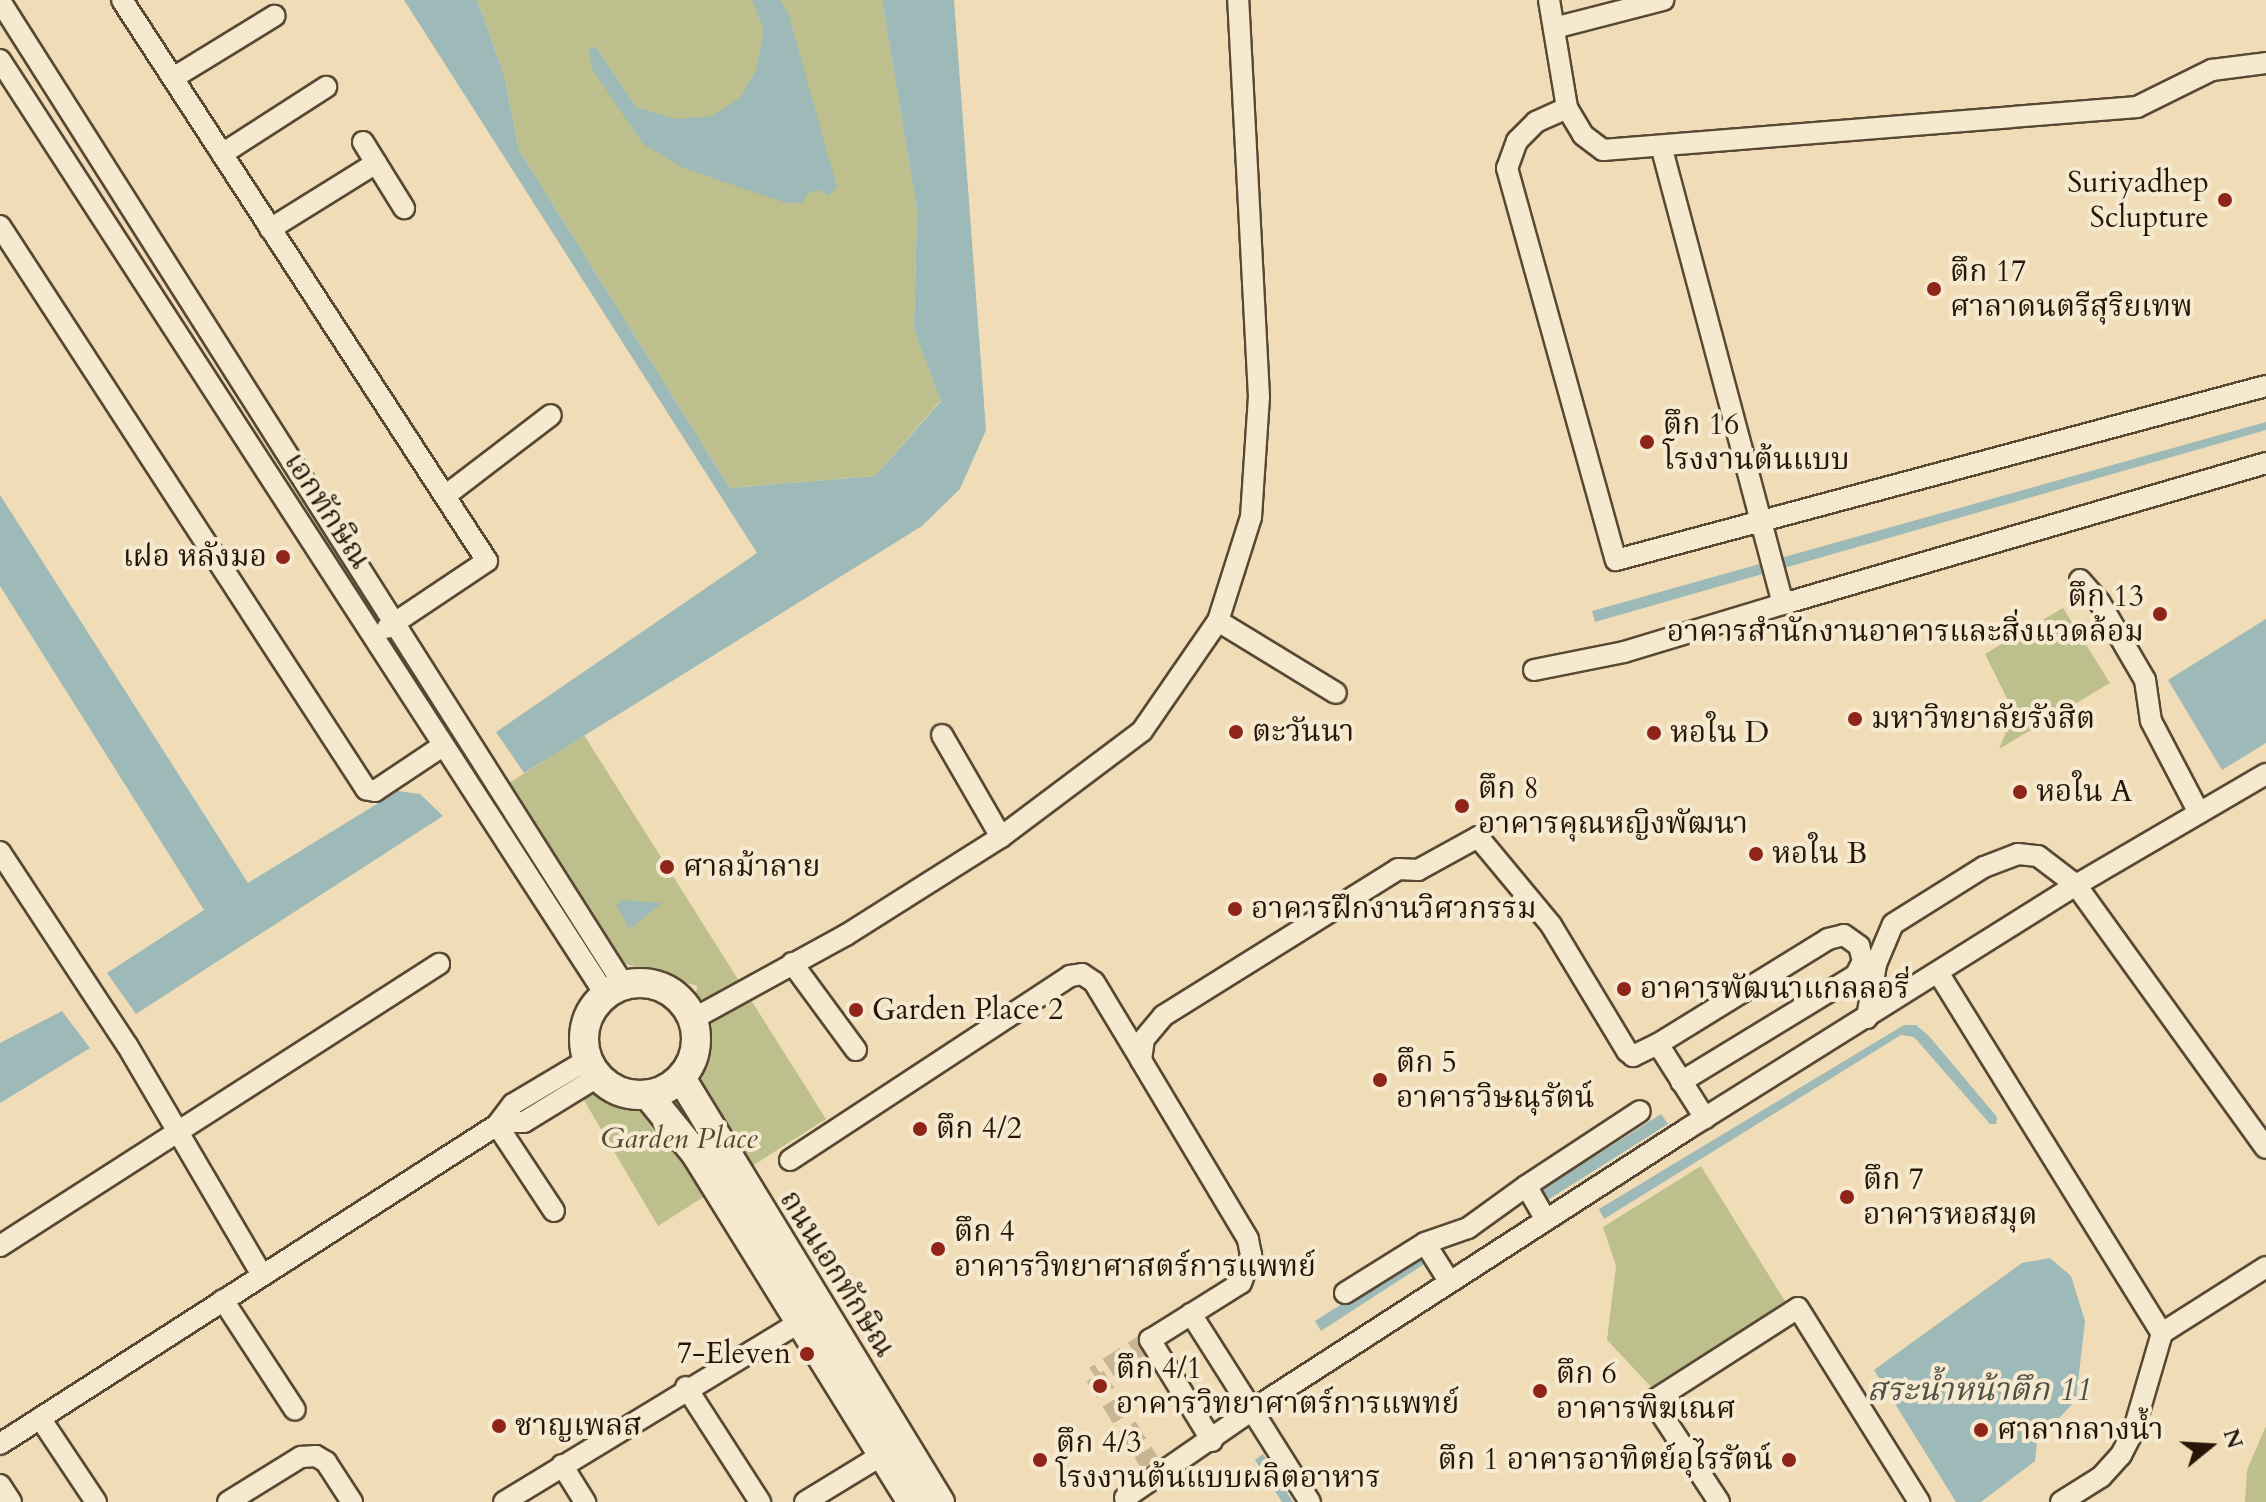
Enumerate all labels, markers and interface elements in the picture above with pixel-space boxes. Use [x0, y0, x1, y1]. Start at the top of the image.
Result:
place label: Suriyadhep Sclupture [2067, 165, 2209, 236]
marker: Suriyadhep Sclupture [2216, 191, 2234, 209]
place label: ตึก 17 ศาลาดนตรีสุริยเทพ [1950, 254, 2193, 324]
marker: ตึก 17 ศาลาดนตรีสุริยเทพ [1925, 280, 1943, 298]
place label: ตึก 16 โรงงานต้นแบบ [1663, 407, 1850, 478]
marker: ตึก 16 โรงงานต้นแบบ [1638, 433, 1656, 451]
street label: เอกทักษิณ [276, 446, 378, 576]
place label: เฝอ หลังมอ [123, 539, 267, 575]
marker: เฝอ หลังมอ [274, 548, 292, 566]
place label: ตึก 13 อาคารสำนักงานอาคารและสิ่งแวดล้อม [1667, 579, 2144, 650]
marker: ตึก 13 อาคารสำนักงานอาคารและสิ่งแวดล้อม [2151, 605, 2169, 623]
place label: มหาวิทยาลัยรังสิต [1871, 701, 2095, 737]
marker: มหาวิทยาลัยรังสิต [1846, 710, 1864, 728]
place label: ตะวันนา [1252, 714, 1354, 750]
place label: หอใน D [1670, 715, 1769, 751]
marker: ตะวันนา [1227, 723, 1245, 741]
marker: หอใน D [1645, 724, 1663, 742]
place label: ตึก 8 อาคารคุณหญิงพัฒนา [1478, 771, 1748, 842]
place label: หอใน A [2036, 774, 2132, 810]
marker: หอใน A [2011, 783, 2029, 801]
marker: ตึก 8 อาคารคุณหญิงพัฒนา [1453, 797, 1471, 815]
place label: หอใน B [1772, 836, 1867, 872]
marker: หอใน B [1747, 845, 1765, 863]
place label: ศาลม้าลาย [683, 849, 820, 885]
marker: ศาลม้าลาย [658, 858, 676, 876]
place label: อาคารฝึกงานวิศวกรรม [1251, 891, 1537, 927]
marker: อาคารฝึกงานวิศวกรรม [1226, 900, 1244, 918]
place label: อาคารพัฒนาแกลลอรี่ [1640, 971, 1909, 1007]
marker: อาคารพัฒนาแกลลอรี่ [1615, 980, 1633, 998]
place label: Garden Place 2 [872, 992, 1063, 1028]
marker: Garden Place 2 [847, 1001, 865, 1019]
place label: ตึก 5 อาคารวิษณุรัตน์ [1396, 1045, 1595, 1116]
marker: ตึก 5 อาคารวิษณุรัตน์ [1371, 1071, 1389, 1089]
place label: ตึก 4/2 [936, 1111, 1022, 1147]
marker: ตึก 4/2 [911, 1120, 929, 1138]
park label: Garden Place [601, 1121, 757, 1157]
place label: ตึก 7 อาคารหอสมุด [1863, 1162, 2037, 1232]
street label: ถนนเอกทักษิณ [771, 1184, 903, 1364]
marker: ตึก 7 อาคารหอสมุด [1838, 1188, 1856, 1206]
place label: ตึก 4 อาคารวิทยาศาสตร์การแพทย์ [954, 1214, 1316, 1284]
marker: ตึก 4 อาคารวิทยาศาสตร์การแพทย์ [929, 1240, 947, 1258]
place label: 7-Eleven [677, 1336, 791, 1372]
marker: 7-Eleven [798, 1345, 816, 1363]
place label: ตึก 4/1 อาคารวิทยาศาตร์การแพทย์ [1116, 1351, 1459, 1422]
place label: ตึก 6 อาคารพิฆเณศ [1556, 1356, 1735, 1426]
water label: สระน้ำหน้าตึก 11 [1867, 1371, 2091, 1409]
marker: ตึก 4/1 อาคารวิทยาศาตร์การแพทย์ [1091, 1377, 1109, 1395]
marker: ตึก 6 อาคารพิฆเณศ [1531, 1382, 1549, 1400]
north arrow [2170, 1406, 2250, 1486]
place label: ชาญเพลส [515, 1408, 642, 1444]
place label: ศาลากลางน้ำ [1997, 1412, 2163, 1448]
marker: ชาญเพลส [490, 1417, 508, 1435]
marker: ศาลากลางน้ำ [1972, 1421, 1990, 1439]
place label: ตึก 4/3 โรงงานต้นแบบผลิตอาหาร [1056, 1425, 1380, 1496]
text: N [2216, 1425, 2250, 1452]
place label: ตึก 1 อาคารอาทิตย์อุไรรัตน์ [1438, 1442, 1773, 1478]
marker: ตึก 4/3 โรงงานต้นแบบผลิตอาหาร [1031, 1451, 1049, 1469]
marker: ตึก 1 อาคารอาทิตย์อุไรรัตน์ [1780, 1451, 1798, 1469]

